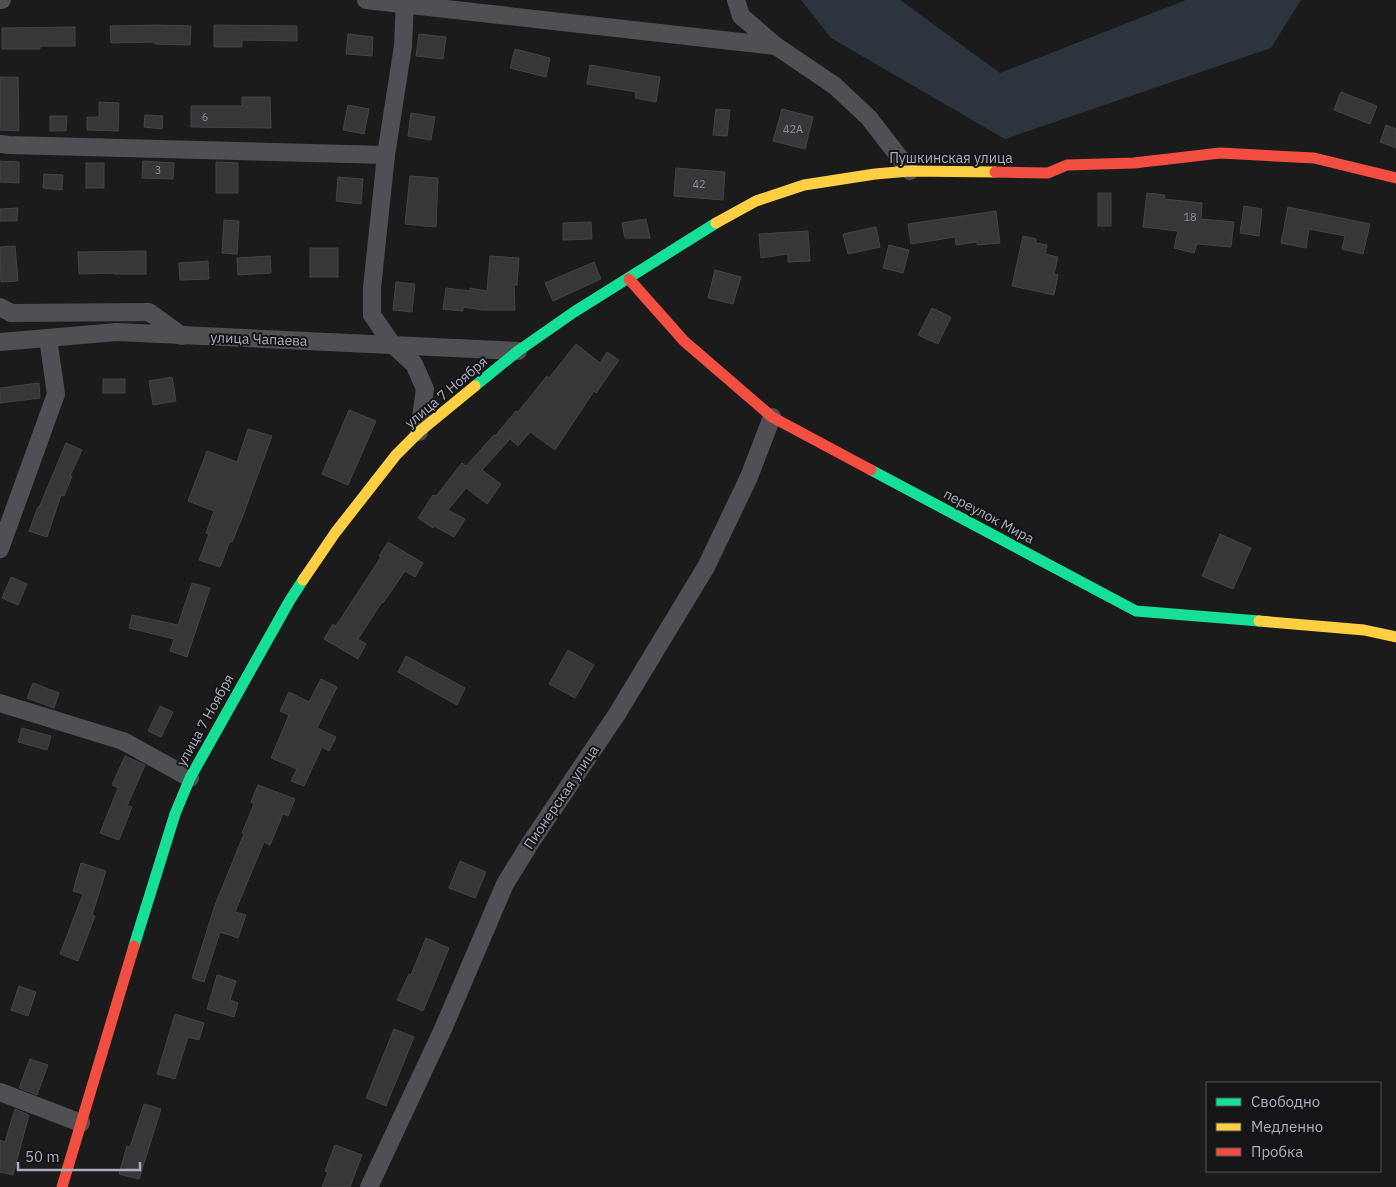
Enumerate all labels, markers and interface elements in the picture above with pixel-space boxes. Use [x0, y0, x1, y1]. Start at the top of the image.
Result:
house number: 6 [202, 110, 208, 124]
house number: 42А [783, 122, 803, 136]
street label: Пушкинская улица [889, 149, 1013, 167]
house number: 3 [155, 163, 161, 177]
house number: 42 [692, 177, 706, 191]
house number: 18 [1183, 210, 1197, 224]
street label: улица Чапаева [210, 328, 308, 350]
street label: улица 7 Ноября [401, 352, 491, 432]
street label: переулок Мира [941, 485, 1038, 548]
street label: улица 7 Ноября [172, 671, 238, 769]
street label: Пионерская улица [520, 741, 603, 852]
legend [1206, 1082, 1381, 1172]
text: Свободно [1251, 1092, 1320, 1111]
text: Медленно [1251, 1117, 1323, 1136]
scale bar [18, 1140, 140, 1172]
text: Пробка [1251, 1142, 1303, 1161]
text: 50 m [25, 1147, 60, 1166]

